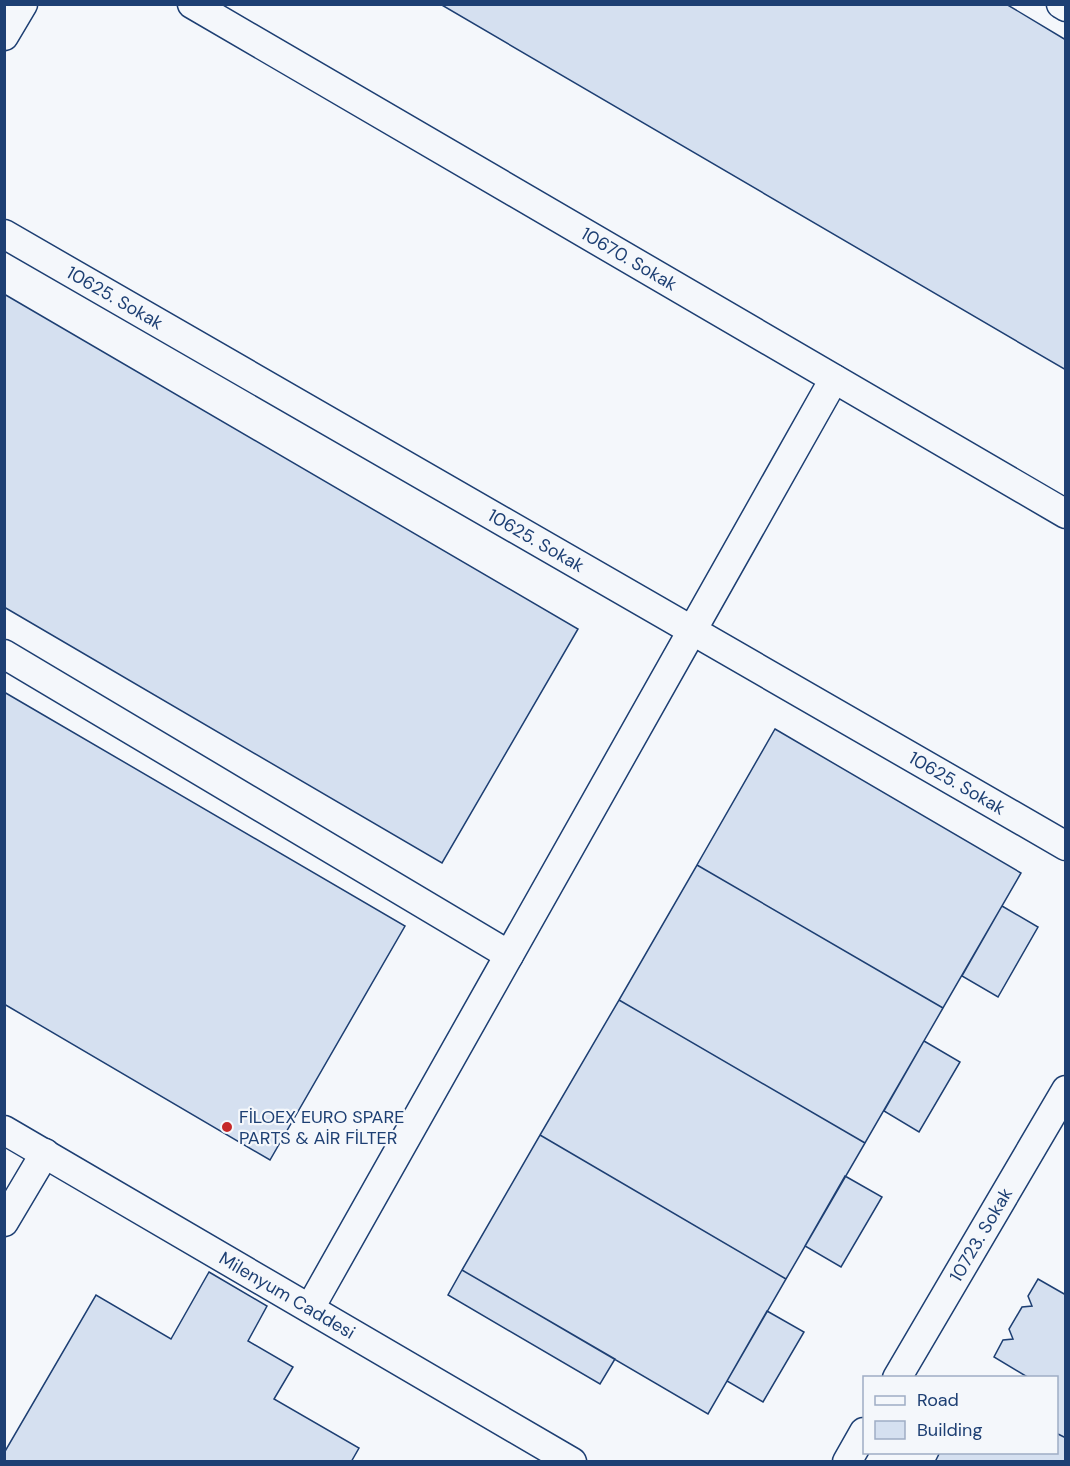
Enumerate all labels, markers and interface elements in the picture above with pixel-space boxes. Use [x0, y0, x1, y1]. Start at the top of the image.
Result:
street label: 10670. Sokak [577, 222, 681, 296]
street label: 10625. Sokak [62, 261, 167, 335]
street label: 10625. Sokak [483, 503, 589, 578]
street label: 10625. Sokak [904, 746, 1010, 820]
place label: FİLOEX EURO SPARE PARTS & AİR FİLTER [239, 1105, 404, 1150]
marker: FİLOEX EURO SPARE PARTS & AİR FİLTER [220, 1120, 234, 1134]
street label: 10723. Sokak [944, 1183, 1018, 1286]
street label: Milenyum Caddesi [215, 1246, 360, 1345]
legend [863, 1376, 1058, 1454]
text: Road [917, 1388, 959, 1412]
text: Building [917, 1418, 982, 1442]

